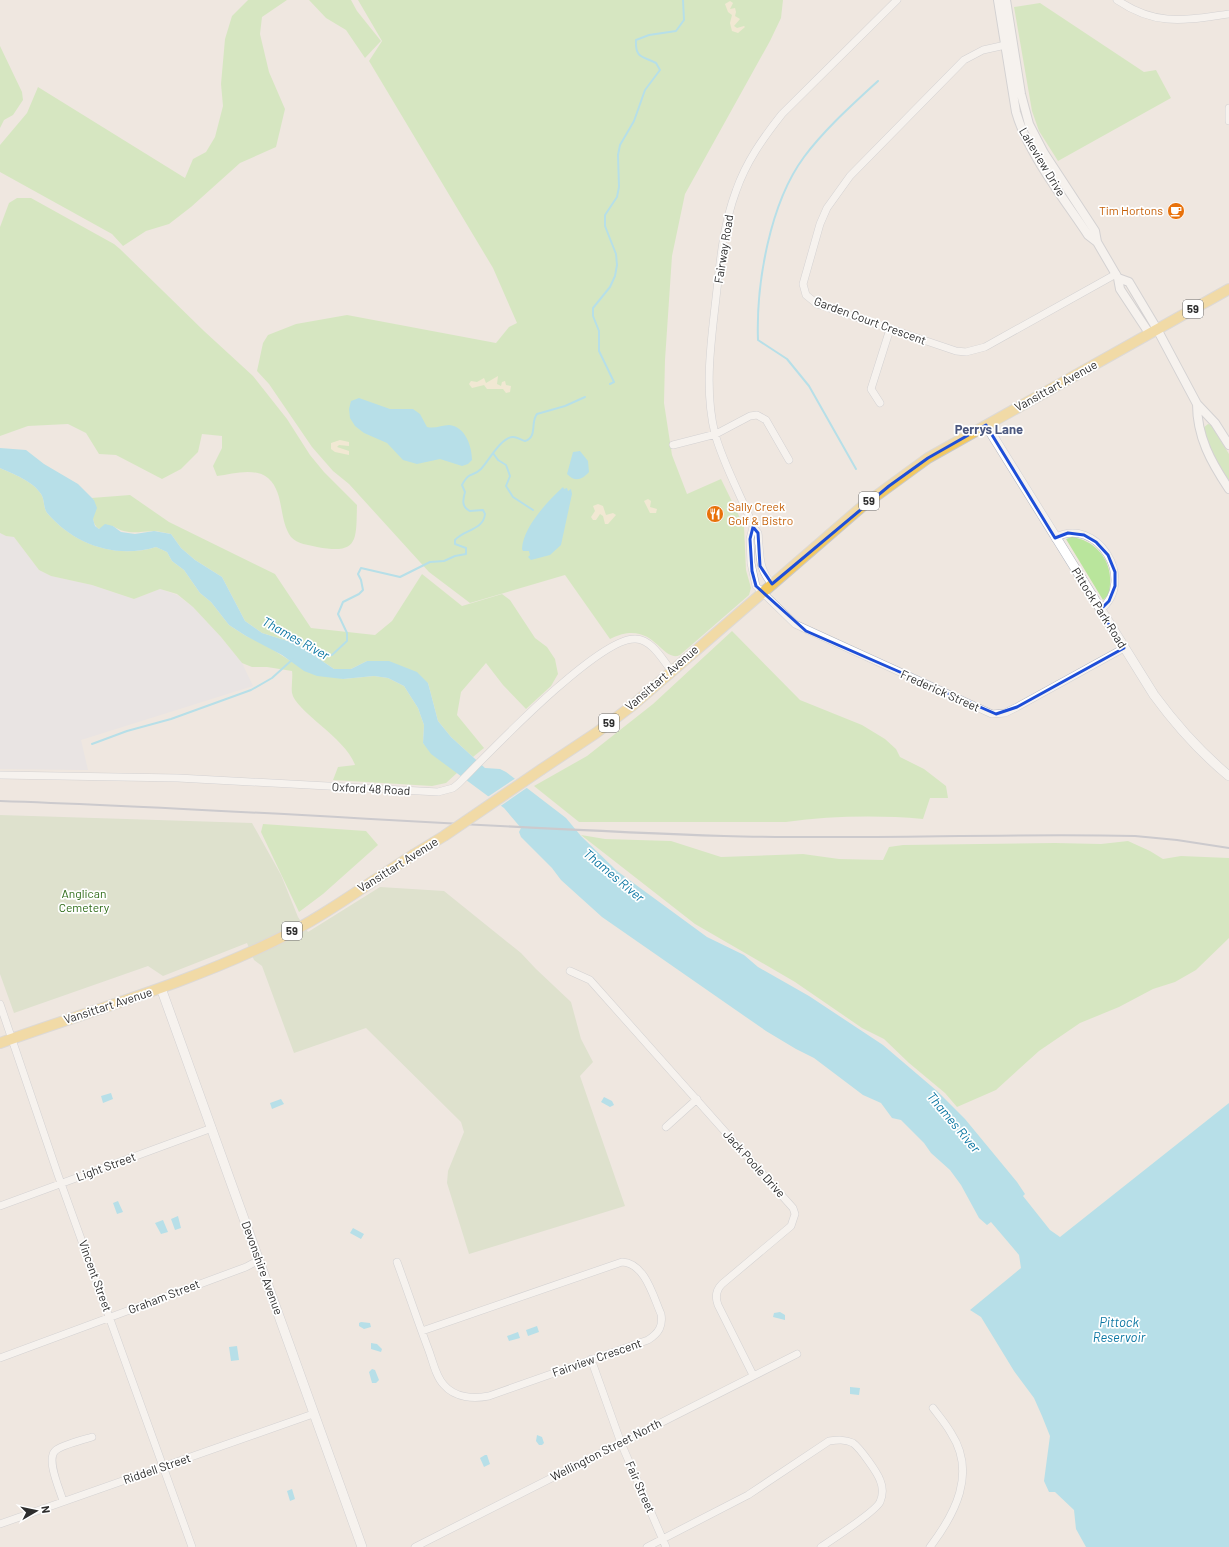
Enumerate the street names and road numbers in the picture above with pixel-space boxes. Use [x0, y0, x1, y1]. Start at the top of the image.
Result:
street label: Lakeview Drive [1017, 125, 1069, 198]
street label: Fairway Road [711, 213, 735, 284]
street label: Garden Court Crescent [812, 293, 928, 347]
road number: 59 [1183, 300, 1203, 318]
street label: Vansittart Avenue [1012, 357, 1099, 414]
road number: 59 [859, 492, 879, 510]
street label: Pittock Park Road [1069, 565, 1130, 650]
street label: Vansittart Avenue [622, 642, 701, 713]
street label: Frederick Street [899, 666, 982, 714]
road number: 59 [599, 714, 619, 732]
street label: Oxford 48 Road [331, 779, 411, 797]
street label: Vansittart Avenue [355, 834, 440, 895]
road number: 59 [282, 922, 302, 940]
street label: Vansittart Avenue [62, 984, 154, 1026]
street label: Jack Poole Drive [721, 1127, 789, 1200]
street label: Light Street [74, 1149, 137, 1183]
street label: Devonshire Avenue [239, 1219, 286, 1316]
street label: Vincent Street [77, 1238, 115, 1313]
street label: Graham Street [126, 1276, 201, 1316]
street label: Fairview Crescent [550, 1335, 643, 1379]
street label: Wellington Street North [548, 1415, 663, 1483]
street label: Riddell Street [121, 1450, 192, 1486]
street label: Fair Street [623, 1459, 659, 1515]

